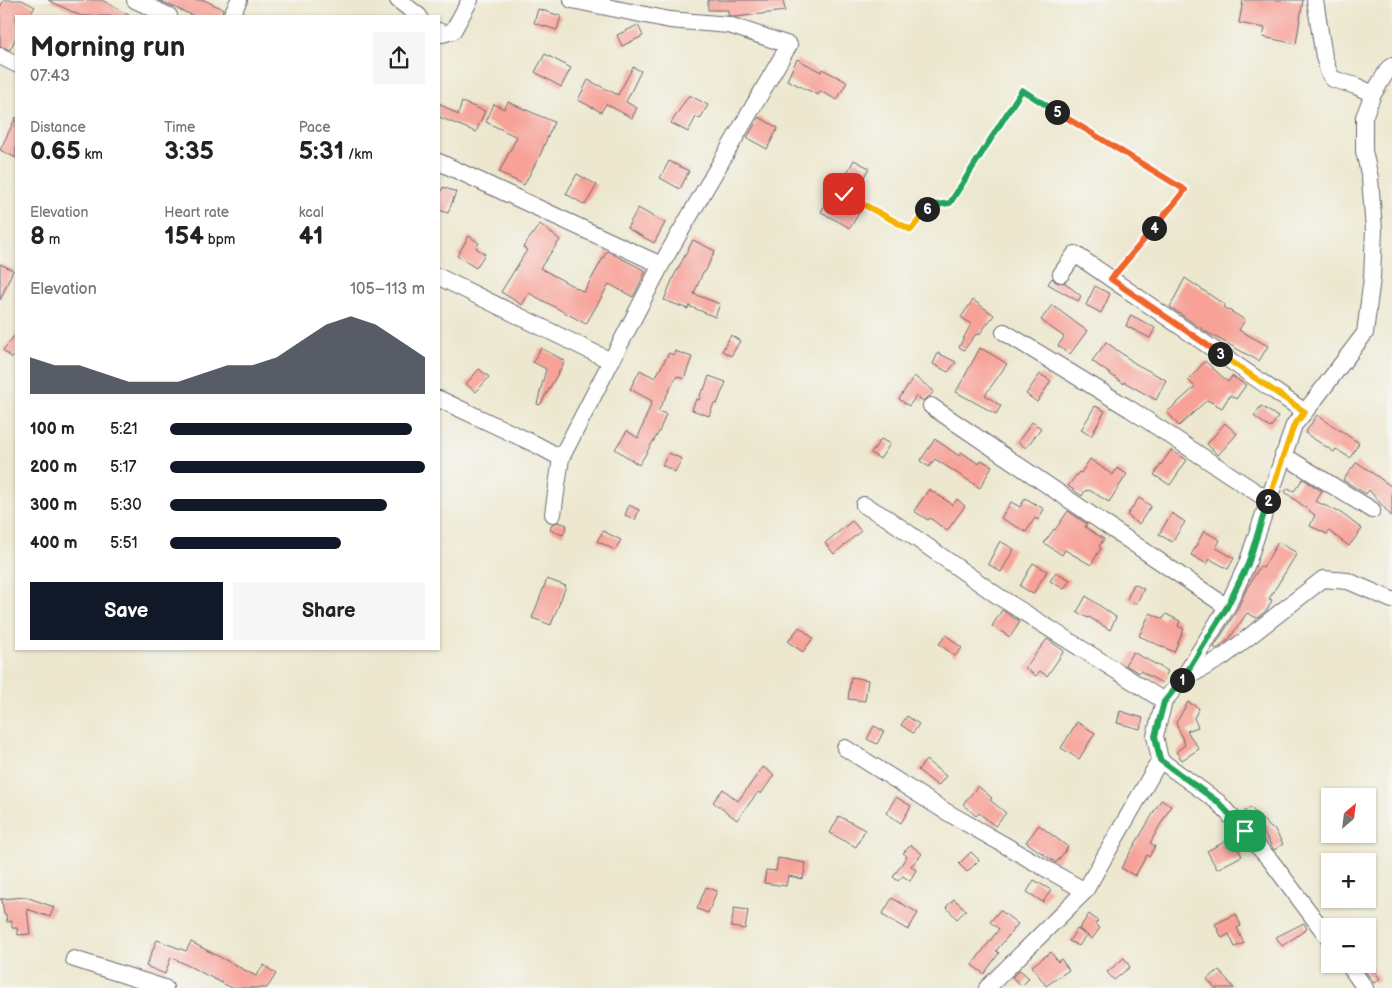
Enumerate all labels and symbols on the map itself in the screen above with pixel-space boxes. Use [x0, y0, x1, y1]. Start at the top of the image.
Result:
pin: 5 [1044, 100, 1070, 124]
pin [823, 173, 865, 215]
pin: 6 [914, 196, 940, 222]
pin: 4 [1142, 216, 1166, 240]
pin: 3 [1208, 342, 1232, 366]
pin: 2 [1256, 488, 1280, 514]
pin: 1 [1170, 668, 1194, 692]
north arrow [1321, 788, 1376, 842]
pin [1224, 810, 1266, 852]

